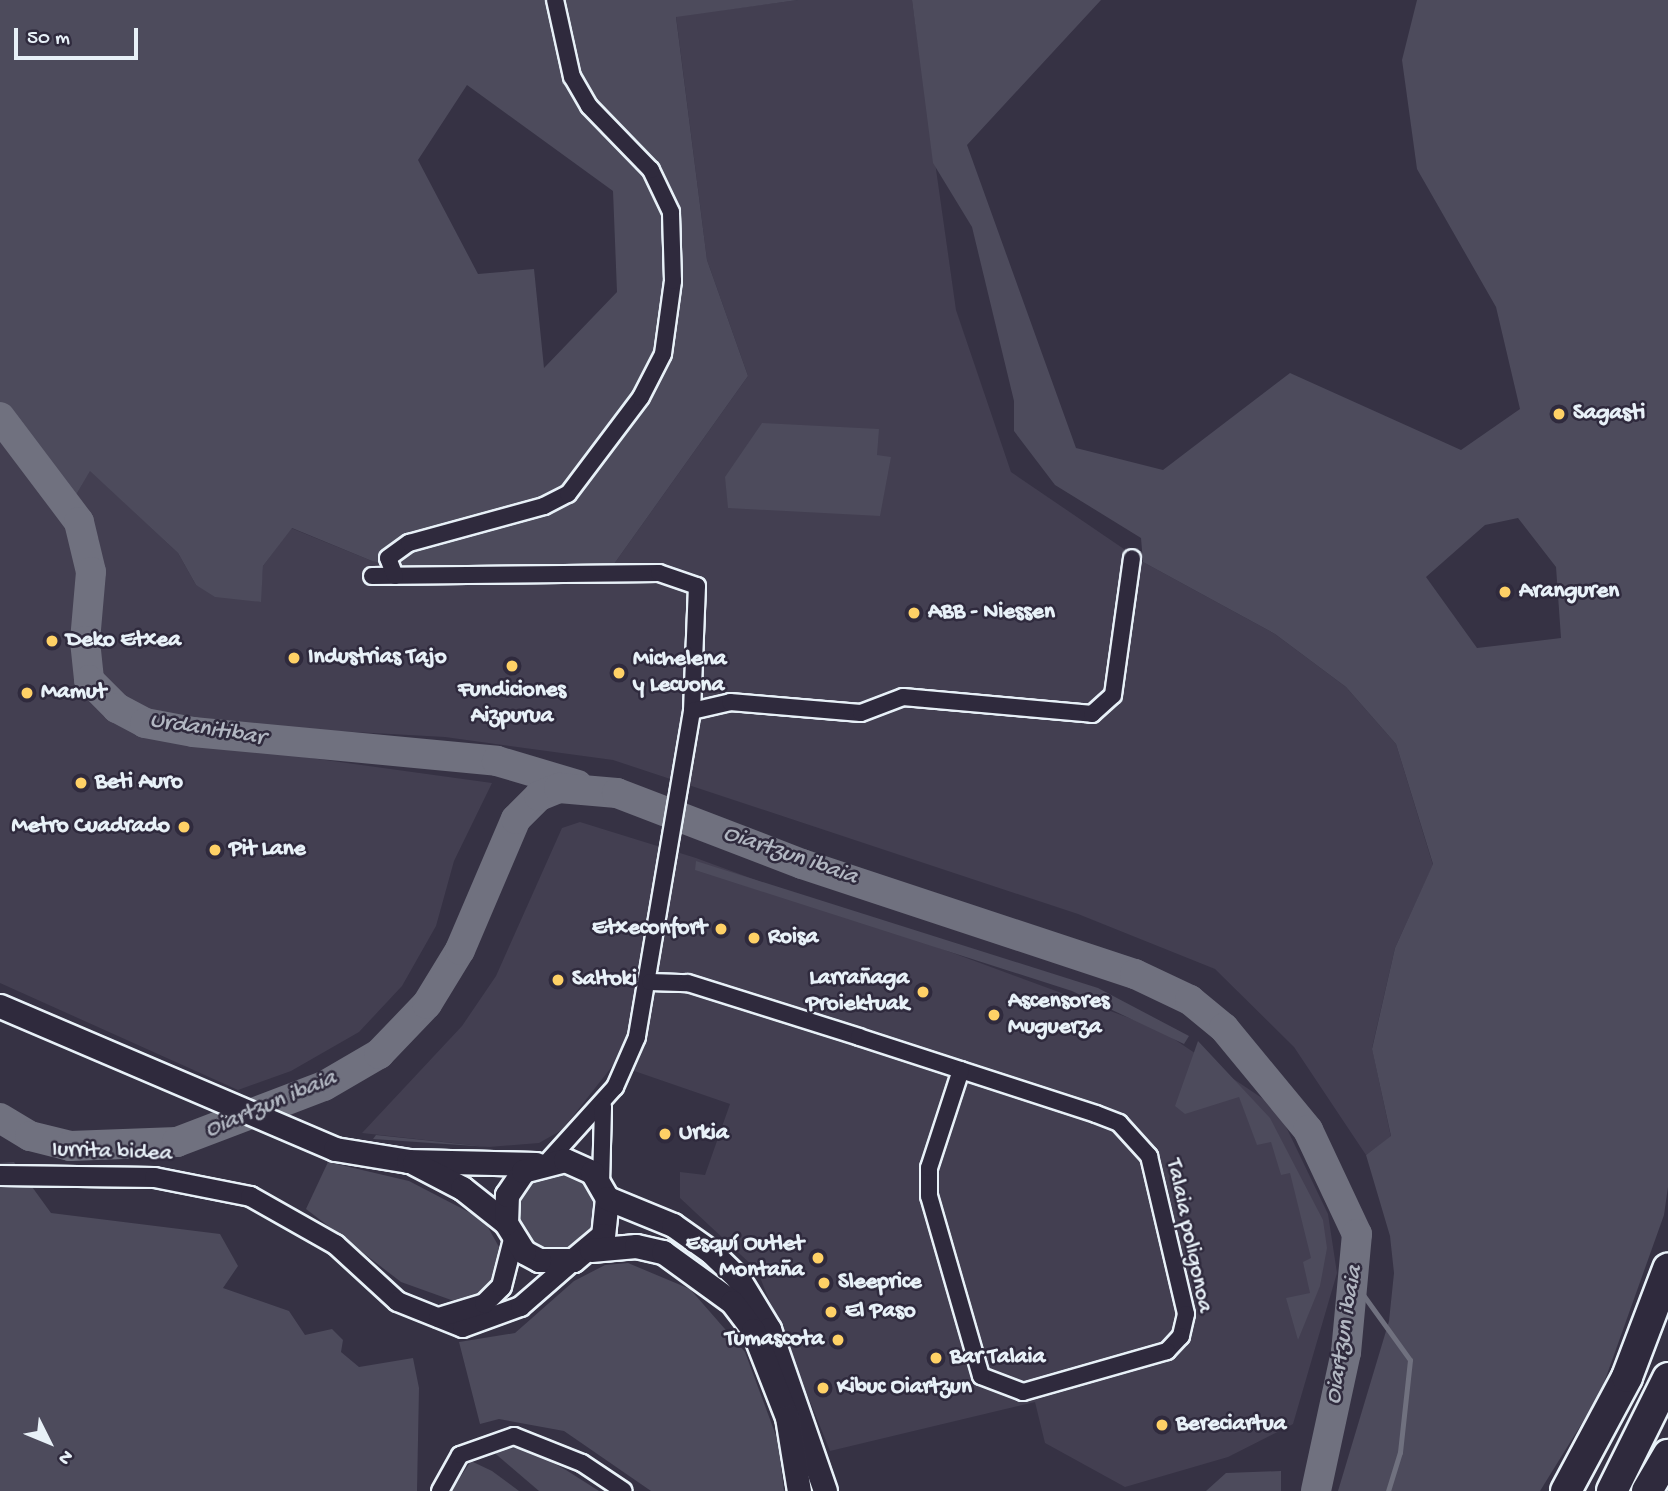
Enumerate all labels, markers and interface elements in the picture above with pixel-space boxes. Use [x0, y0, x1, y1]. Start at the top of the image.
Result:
scale bar [18, 14, 142, 58]
text: 50 m [27, 27, 70, 52]
place label: Sagasti [1573, 400, 1645, 428]
marker: Sagasti [1551, 406, 1567, 422]
place label: Aranguren [1519, 578, 1619, 606]
marker: Aranguren [1497, 584, 1513, 600]
place label: ABB - Niessen [928, 599, 1055, 627]
marker: ABB - Niessen [906, 605, 922, 621]
place label: Deko Etxea [66, 627, 181, 655]
marker: Deko Etxea [44, 633, 60, 649]
place label: Industrias Tajo [308, 644, 447, 672]
place label: Michelena y Lecuona [633, 646, 727, 700]
marker: Industrias Tajo [286, 650, 302, 666]
marker: Fundiciones Aizpurua [504, 658, 520, 674]
marker: Michelena y Lecuona [611, 665, 627, 681]
place label: Fundiciones Aizpurua [458, 677, 566, 731]
place label: Mamut [41, 679, 106, 707]
marker: Mamut [19, 685, 35, 701]
water label: Urdanitibar [148, 707, 266, 753]
place label: Beti Auro [95, 769, 183, 797]
marker: Beti Auro [73, 775, 89, 791]
place label: Metro Cuadrado [11, 813, 170, 841]
marker: Metro Cuadrado [176, 819, 192, 835]
water label: Oiartzun ibaia [719, 820, 861, 892]
place label: Pit Lane [229, 836, 306, 864]
marker: Pit Lane [207, 842, 223, 858]
place label: Etxeconfort [592, 915, 707, 943]
marker: Etxeconfort [713, 921, 729, 937]
place label: Roisa [768, 924, 818, 952]
marker: Roisa [746, 930, 762, 946]
place label: Larrañaga Proiektuak [806, 965, 909, 1019]
place label: Saltoki [572, 966, 637, 994]
marker: Saltoki [550, 972, 566, 988]
marker: Larrañaga Proiektuak [915, 984, 931, 1000]
place label: Ascensores Muguerza [1008, 988, 1110, 1042]
marker: Ascensores Muguerza [986, 1007, 1002, 1023]
water label: Oiartzun ibaia [201, 1064, 341, 1146]
place label: Urkia [679, 1120, 728, 1148]
marker: Urkia [657, 1126, 673, 1142]
street label: Iurrita bidea [51, 1137, 173, 1169]
street label: Talaia poligonoa [1158, 1157, 1218, 1315]
place label: Esquí Outlet Montaña [686, 1231, 804, 1285]
marker: Esquí Outlet Montaña [810, 1250, 826, 1266]
water label: Oiartzun ibaia [1320, 1264, 1370, 1406]
place label: Sleeprice [838, 1269, 922, 1297]
marker: Sleeprice [816, 1275, 832, 1291]
place label: El Paso [845, 1298, 916, 1326]
marker: El Paso [823, 1304, 839, 1320]
place label: Tumascota [725, 1326, 824, 1354]
marker: Tumascota [830, 1332, 846, 1348]
place label: Bar Talaia [950, 1344, 1045, 1372]
marker: Bar Talaia [928, 1350, 944, 1366]
place label: Kibuc Oiartzun [837, 1374, 972, 1402]
marker: Kibuc Oiartzun [815, 1380, 831, 1396]
north arrow [14, 1407, 84, 1477]
place label: Bereciartua [1176, 1411, 1286, 1439]
marker: Bereciartua [1154, 1417, 1170, 1433]
text: N [52, 1444, 77, 1469]

